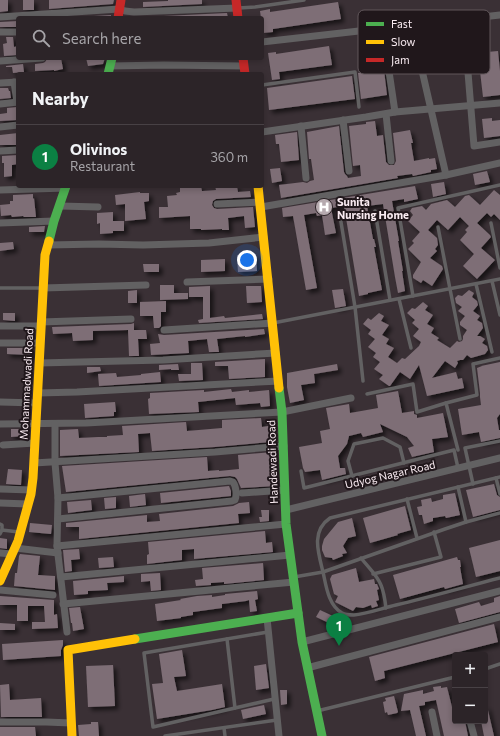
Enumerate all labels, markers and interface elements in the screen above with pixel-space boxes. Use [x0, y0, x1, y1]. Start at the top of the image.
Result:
legend [358, 10, 490, 74]
search box [16, 16, 264, 60]
text: Fast [391, 17, 413, 30]
icon: search [30, 27, 52, 49]
text: Search here [62, 29, 141, 47]
text: Slow [391, 35, 416, 48]
text: Jam [391, 53, 410, 67]
text: Nearby [32, 88, 89, 109]
text: Olivinos [70, 140, 127, 158]
text: 1 [42, 149, 48, 165]
text: 360 m [210, 149, 248, 165]
text: Restaurant [70, 158, 135, 174]
place label: Sunita Nursing Home [337, 195, 409, 221]
hospital icon: Sunita Nursing Home [314, 197, 334, 217]
your location [237, 250, 257, 270]
street label: Mohammadwadi Road [17, 328, 35, 440]
street label: Handewadi Road [264, 420, 280, 504]
street label: Udyog Nagar Road [344, 457, 436, 491]
pin: 1 [326, 613, 352, 646]
map controls [452, 652, 488, 724]
button: + [452, 652, 488, 688]
button: − [452, 688, 488, 724]

